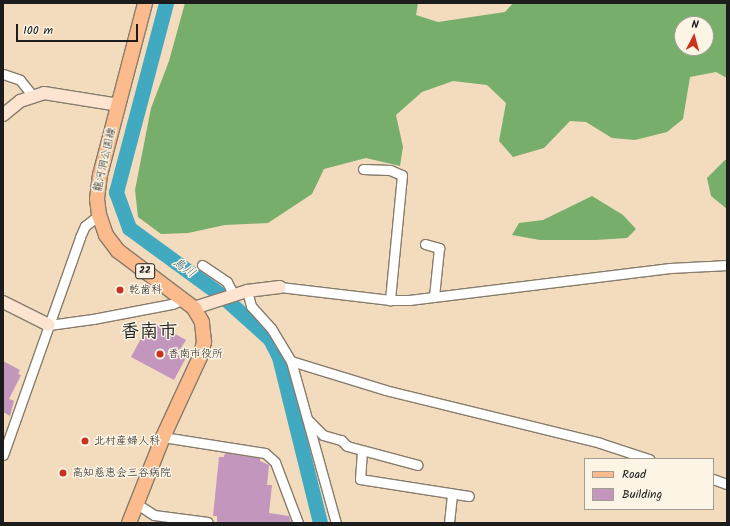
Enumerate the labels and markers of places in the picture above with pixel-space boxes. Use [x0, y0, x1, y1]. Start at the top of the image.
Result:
place label: 乾歯科 [129, 283, 162, 297]
marker: 乾歯科 [114, 284, 126, 296]
place label: 香南市役所 [168, 347, 223, 361]
marker: 香南市役所 [155, 349, 165, 359]
place label: 北村産婦人科 [94, 434, 160, 448]
marker: 北村産婦人科 [79, 435, 91, 447]
place label: 高知慈恵会三谷病院 [72, 466, 171, 480]
marker: 高知慈恵会三谷病院 [57, 467, 69, 479]

